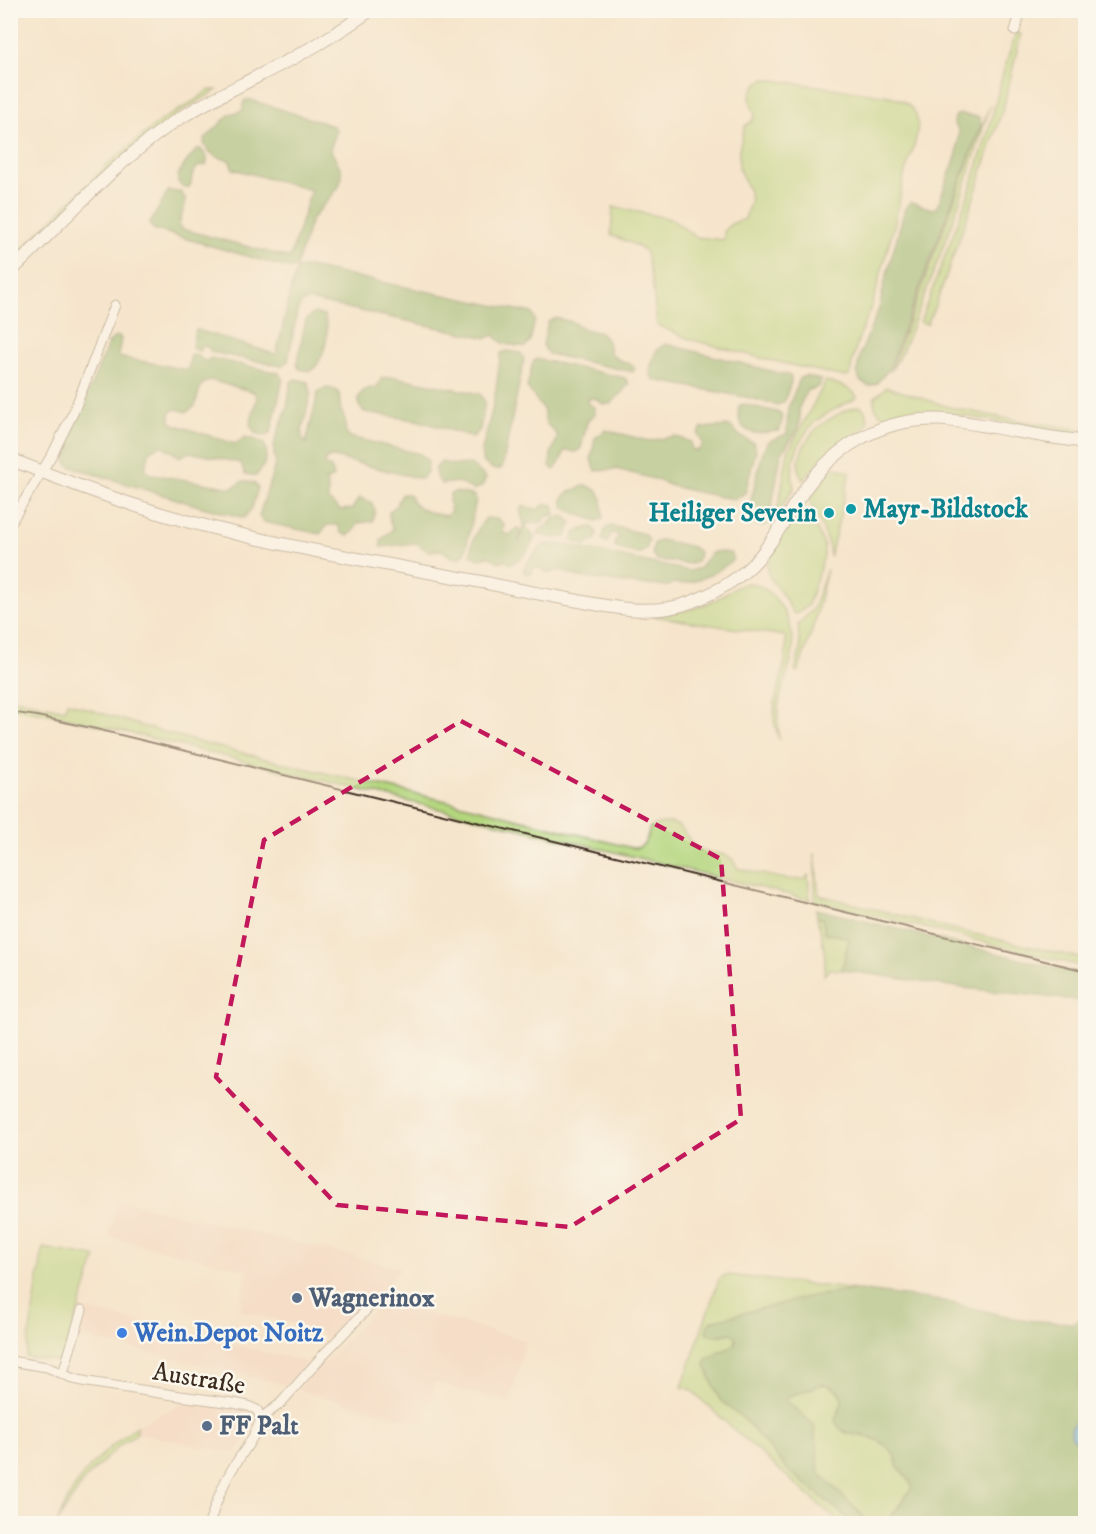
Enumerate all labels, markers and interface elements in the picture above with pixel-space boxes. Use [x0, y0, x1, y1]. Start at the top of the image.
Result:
place label: Mayr-Bildstock [863, 493, 1029, 526]
place label: Heiliger Severin [648, 497, 817, 530]
marker: Mayr-Bildstock [844, 502, 858, 516]
marker: Heiliger Severin [822, 506, 836, 520]
place label: Wagnerinox [308, 1282, 435, 1315]
marker: Wagnerinox [290, 1291, 304, 1305]
place label: Wein.Depot Noitz [133, 1317, 324, 1350]
marker: Wein.Depot Noitz [115, 1326, 129, 1340]
street label: Austraße [150, 1355, 248, 1403]
place label: FF Palt [219, 1410, 299, 1443]
marker: FF Palt [200, 1419, 214, 1433]

